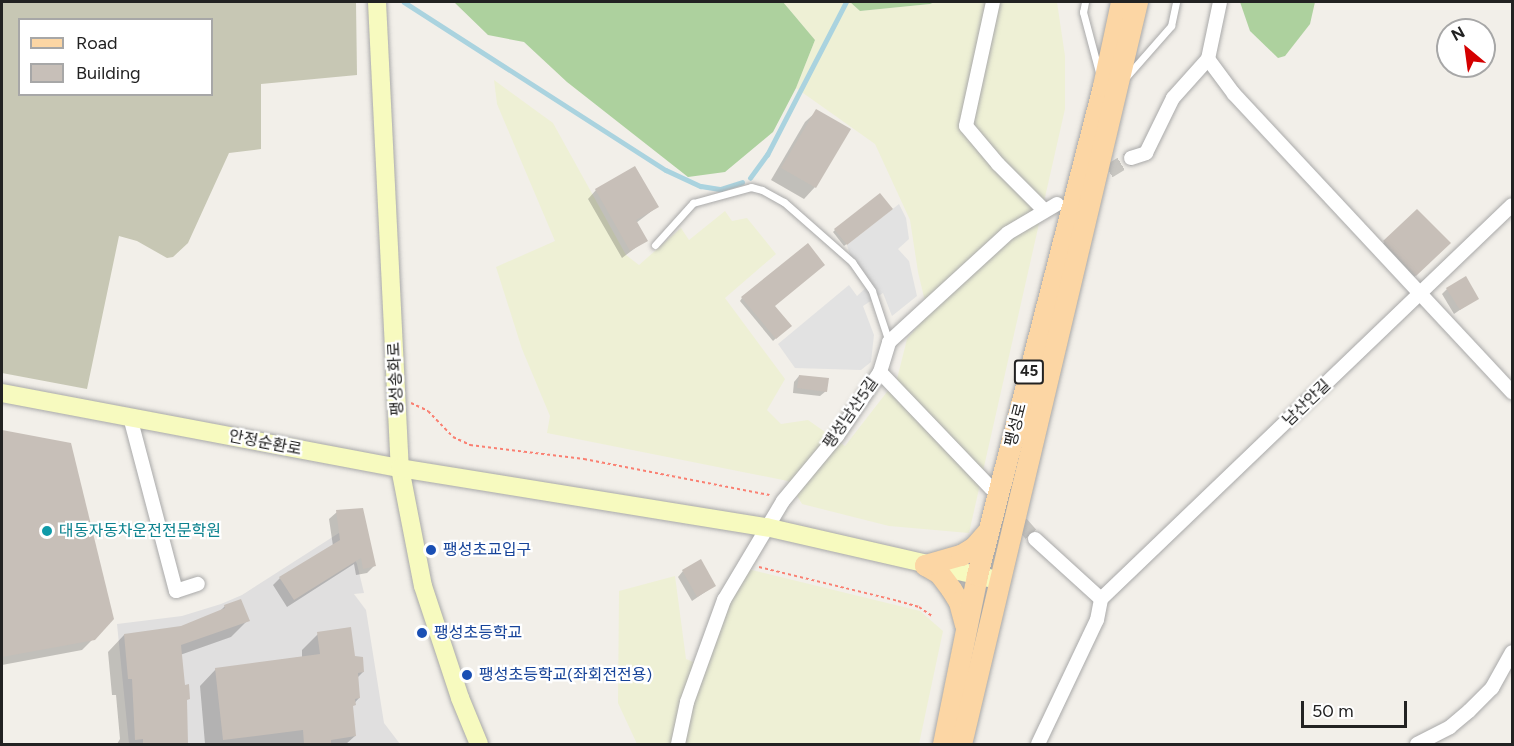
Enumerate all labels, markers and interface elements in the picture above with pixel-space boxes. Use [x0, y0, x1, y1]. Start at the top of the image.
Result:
legend [18, 18, 213, 96]
north arrow [1436, 18, 1496, 78]
text: N [1448, 22, 1468, 45]
text: Road [76, 32, 117, 54]
text: Building [76, 62, 141, 84]
street label: 팽성송화로 [384, 342, 408, 416]
road number: 45 [1012, 360, 1046, 384]
street label: 팽성남산5길 [819, 374, 883, 452]
street label: 남산안길 [1279, 376, 1335, 430]
street label: 팽성로 [1001, 401, 1031, 449]
street label: 안정순환로 [227, 427, 303, 459]
place label: 대동자동차운전전문학원 [59, 521, 221, 541]
marker: 대동자동차운전전문학원 [40, 524, 54, 538]
place label: 팽성초교입구 [443, 540, 531, 560]
marker: 팽성초교입구 [424, 543, 438, 557]
place label: 팽성초등학교 [434, 623, 522, 643]
marker: 팽성초등학교 [415, 626, 429, 640]
place label: 팽성초등학교(좌회전전용) [479, 665, 652, 685]
marker: 팽성초등학교(좌회전전용) [460, 668, 474, 682]
scale bar [1304, 689, 1410, 727]
text: 50 m [1312, 700, 1354, 722]

